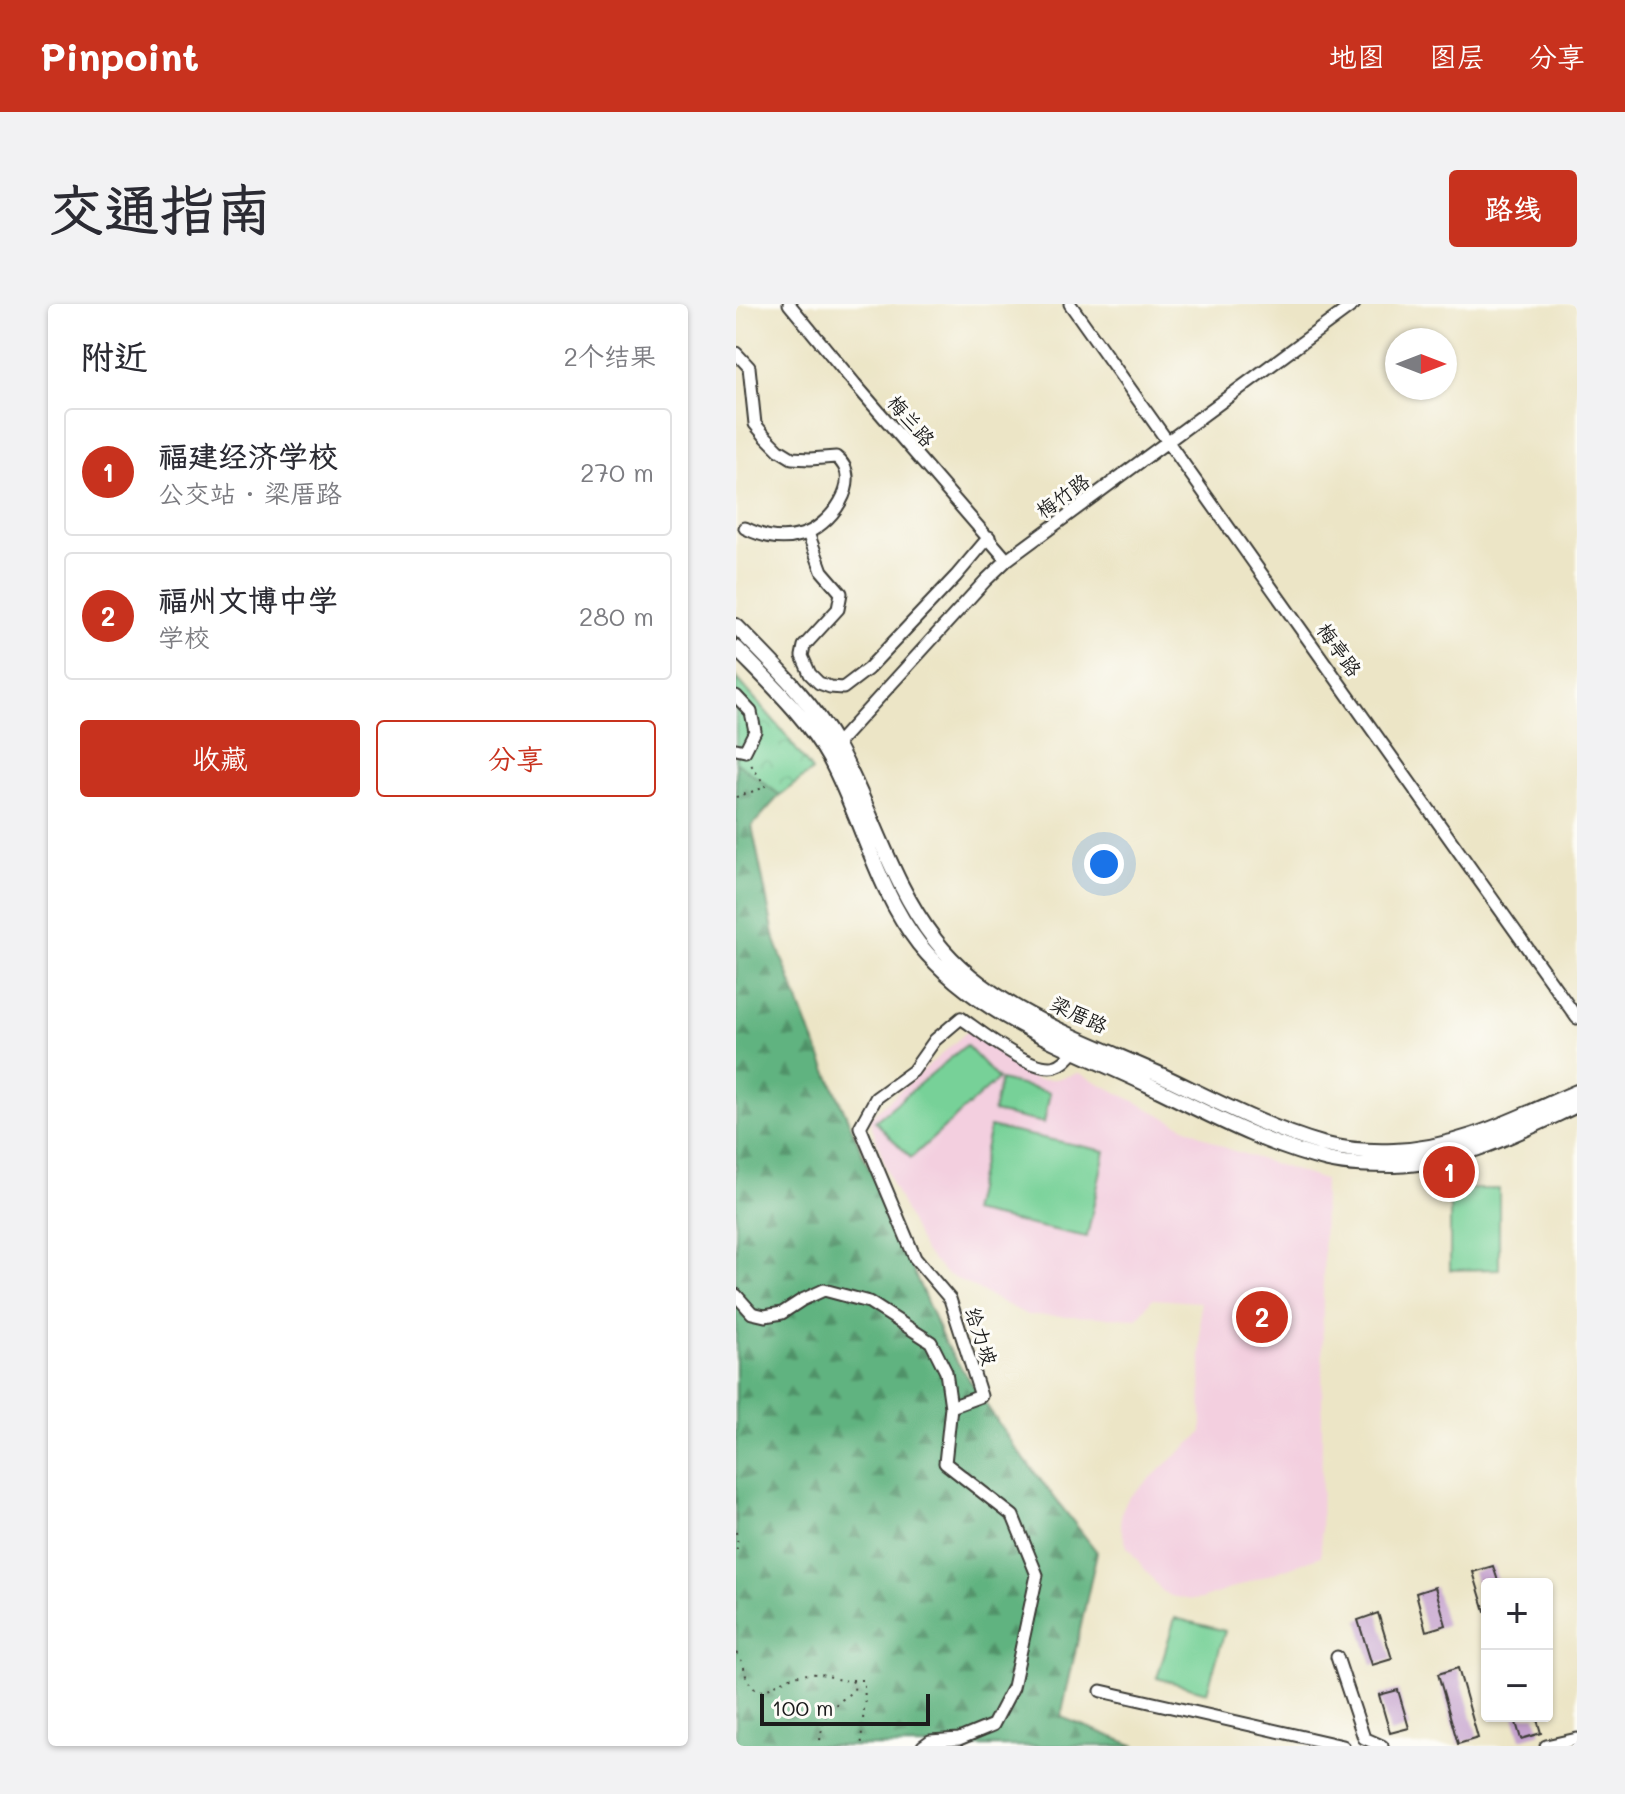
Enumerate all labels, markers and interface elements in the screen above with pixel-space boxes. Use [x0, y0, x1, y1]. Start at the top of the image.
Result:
text: Pinpoint [40, 31, 199, 81]
text: 地图 [1329, 38, 1385, 74]
text: 图层 [1429, 38, 1485, 74]
text: 分享 [1529, 38, 1585, 74]
button: 路线 [1449, 170, 1577, 247]
text: 交通指南 [48, 171, 272, 244]
north arrow [1385, 328, 1457, 400]
text: 附近 [80, 333, 148, 378]
text: 2个结果 [564, 339, 656, 373]
street label: 梅兰路 [882, 389, 942, 452]
text: 福建经济学校 [158, 435, 338, 475]
text: 1 [102, 455, 114, 489]
text: 270 m [580, 455, 654, 489]
street label: 梅竹路 [1031, 466, 1095, 523]
text: 公交站 · 梁厝路 [158, 476, 342, 510]
text: 福州文博中学 [158, 579, 338, 619]
text: 2 [101, 599, 115, 633]
text: 280 m [579, 599, 654, 633]
street label: 梅亭路 [1312, 618, 1369, 682]
text: 学校 [158, 620, 210, 654]
button: 收藏 [80, 720, 360, 797]
button: 分享 [376, 720, 656, 797]
your location [1084, 844, 1124, 884]
street label: 梁厝路 [1047, 990, 1113, 1039]
pin: 1 [1423, 1142, 1475, 1202]
pin: 2 [1236, 1287, 1288, 1347]
street label: 给力坡 [960, 1303, 1004, 1368]
map controls [1481, 1578, 1553, 1722]
button: + [1481, 1578, 1553, 1650]
button: − [1481, 1650, 1553, 1722]
scale bar [760, 1690, 930, 1726]
text: 100 m [772, 1693, 834, 1722]

